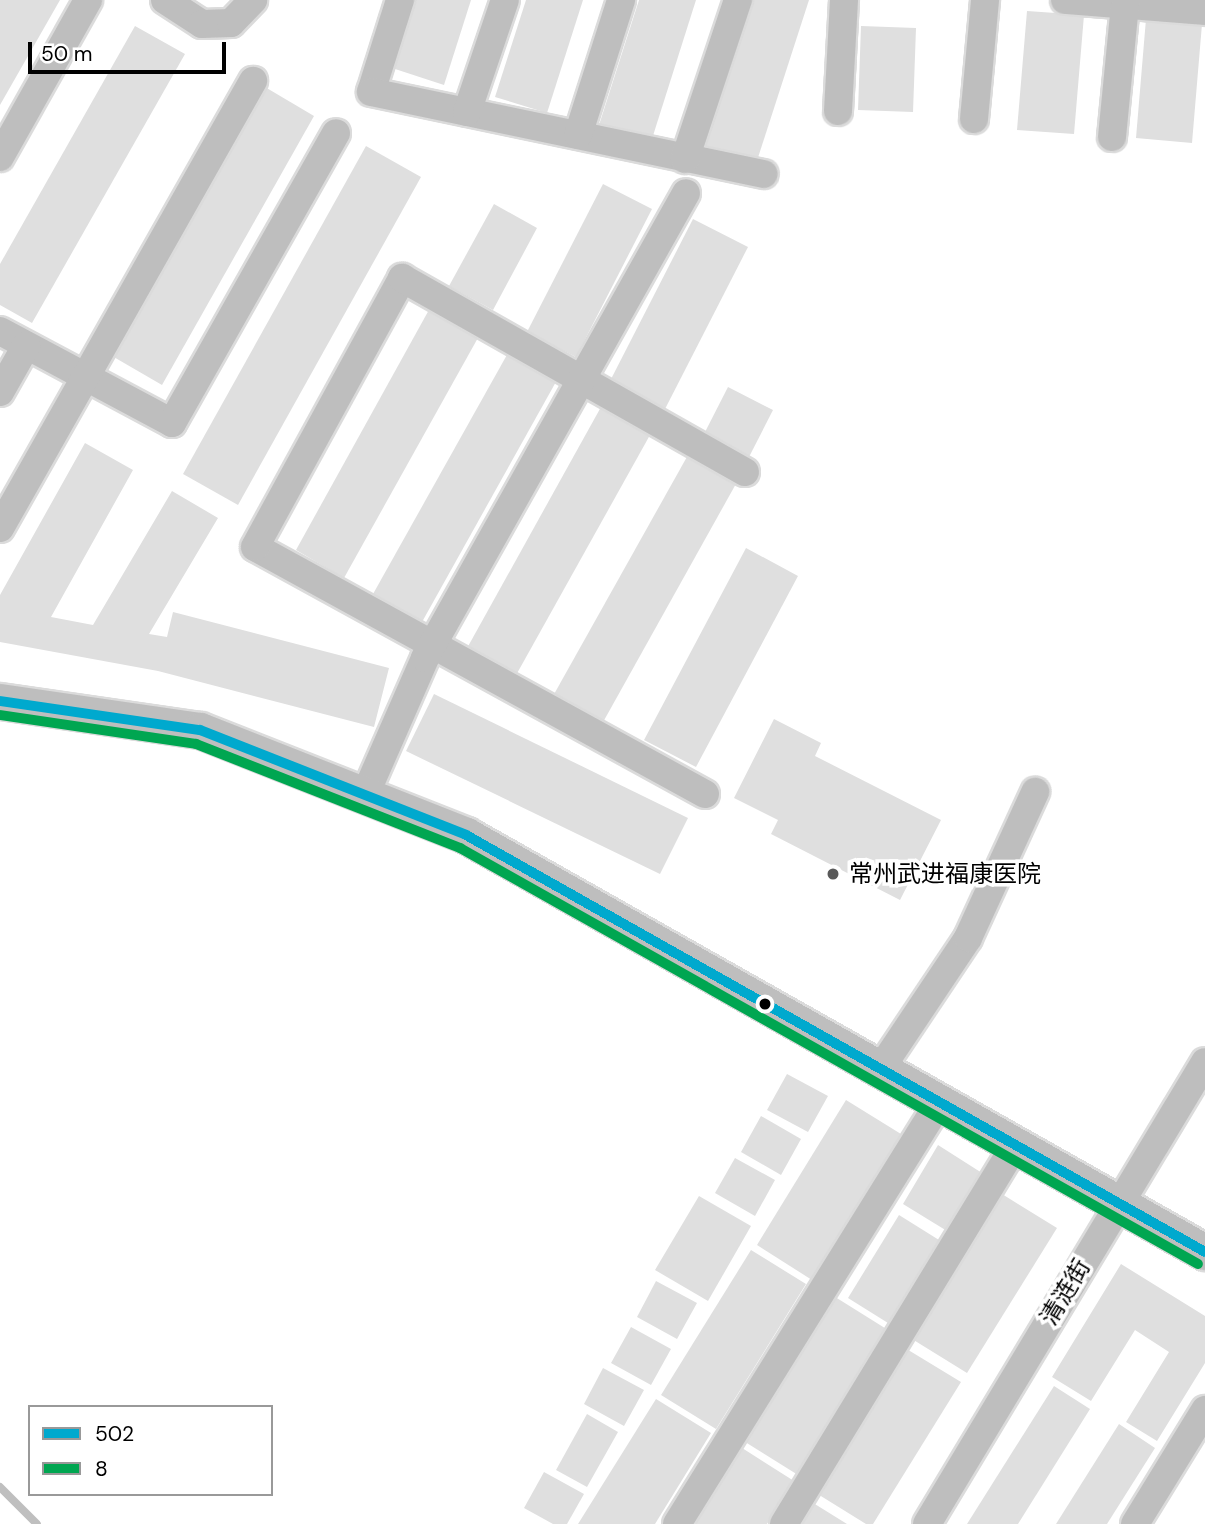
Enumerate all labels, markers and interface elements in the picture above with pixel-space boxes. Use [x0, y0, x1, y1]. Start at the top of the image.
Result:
scale bar [32, 28, 229, 72]
text: 50 m [41, 40, 92, 68]
place label: 常州武进福康医院 [849, 860, 1041, 888]
marker: 常州武进福康医院 [823, 864, 843, 884]
unlabelled marker [758, 997, 772, 1011]
street label: 清涟街 [1034, 1254, 1096, 1330]
legend [28, 1405, 273, 1496]
text: 502 [95, 1420, 134, 1448]
text: 8 [95, 1455, 108, 1483]

